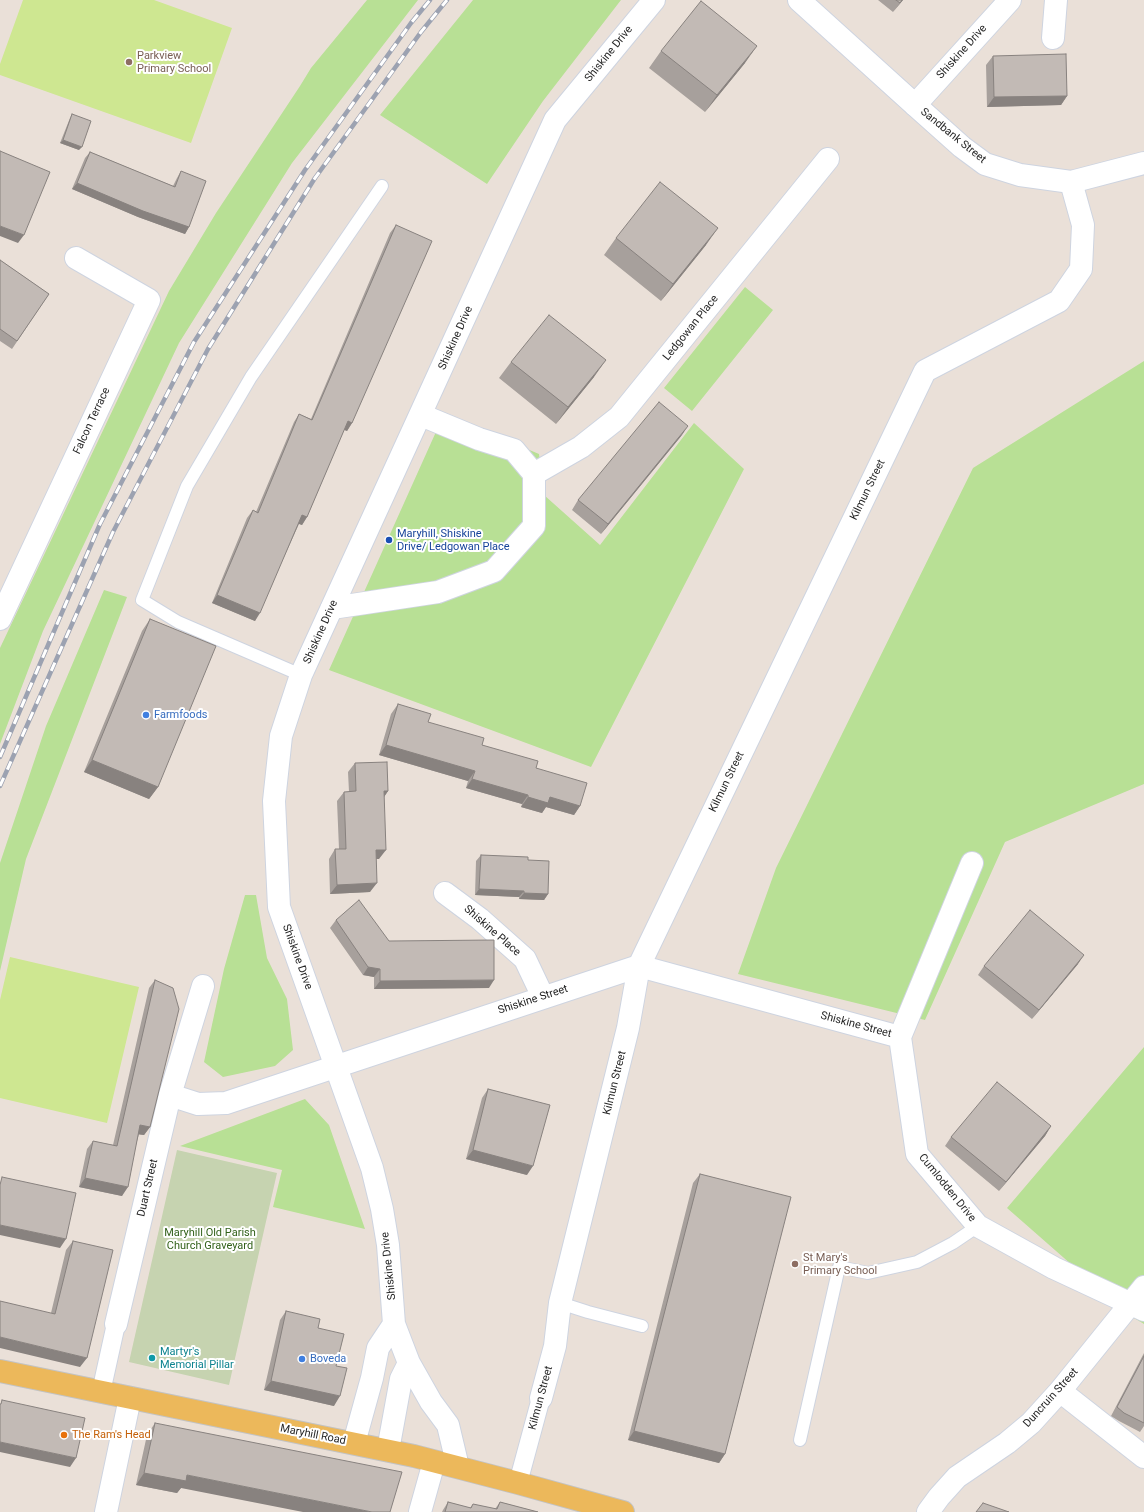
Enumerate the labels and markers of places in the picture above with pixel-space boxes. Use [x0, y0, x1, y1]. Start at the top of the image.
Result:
place label: Parkview Primary School [137, 49, 211, 75]
marker: Parkview Primary School [124, 57, 134, 67]
place label: Maryhill, Shiskine Drive/ Ledgowan Place [397, 527, 510, 553]
marker: Maryhill, Shiskine Drive/ Ledgowan Place [384, 535, 394, 545]
place label: Farmfoods [154, 708, 208, 722]
marker: Farmfoods [141, 710, 151, 720]
place label: St Mary's Primary School [803, 1251, 877, 1277]
marker: St Mary's Primary School [790, 1259, 800, 1269]
place label: Martyr's Memorial Pillar [160, 1345, 234, 1371]
place label: Boveda [310, 1352, 346, 1366]
marker: Martyr's Memorial Pillar [147, 1353, 157, 1363]
marker: Boveda [297, 1354, 307, 1364]
place label: The Ram's Head [72, 1428, 151, 1442]
marker: The Ram's Head [59, 1430, 69, 1440]

